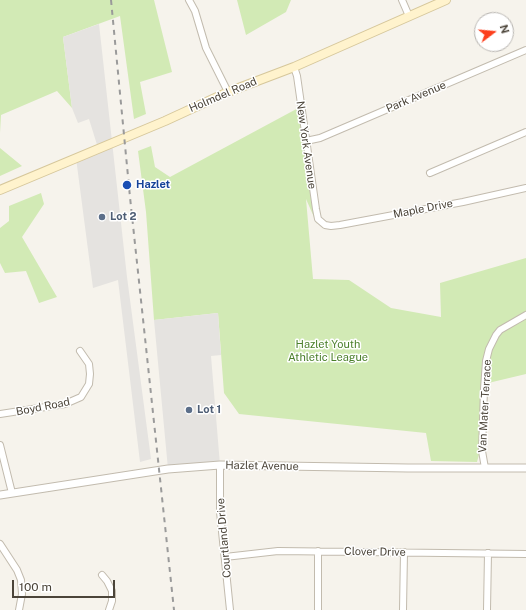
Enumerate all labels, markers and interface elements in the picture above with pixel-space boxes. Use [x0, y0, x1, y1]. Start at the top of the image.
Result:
north arrow [474, 12, 514, 52]
text: N [498, 23, 512, 35]
street label: Holmdel Road [187, 75, 259, 115]
street label: Park Avenue [384, 78, 448, 116]
street label: New York Avenue [293, 100, 319, 190]
place label: Hazlet [136, 178, 170, 192]
marker: Hazlet [121, 179, 133, 191]
street label: Maple Drive [392, 197, 454, 221]
place label: Lot 2 [110, 210, 136, 224]
marker: Lot 2 [97, 212, 107, 222]
park label: Hazlet Youth Athletic League [288, 338, 368, 364]
street label: Van Mater Terrace [476, 359, 494, 453]
street label: Boyd Road [15, 395, 71, 419]
place label: Lot 1 [197, 403, 221, 417]
marker: Lot 1 [184, 405, 194, 415]
street label: Hazlet Avenue [225, 459, 299, 473]
street label: Courtland Drive [214, 498, 234, 578]
street label: Clover Drive [344, 545, 406, 559]
scale bar [14, 572, 117, 598]
text: 100 m [19, 580, 52, 594]

